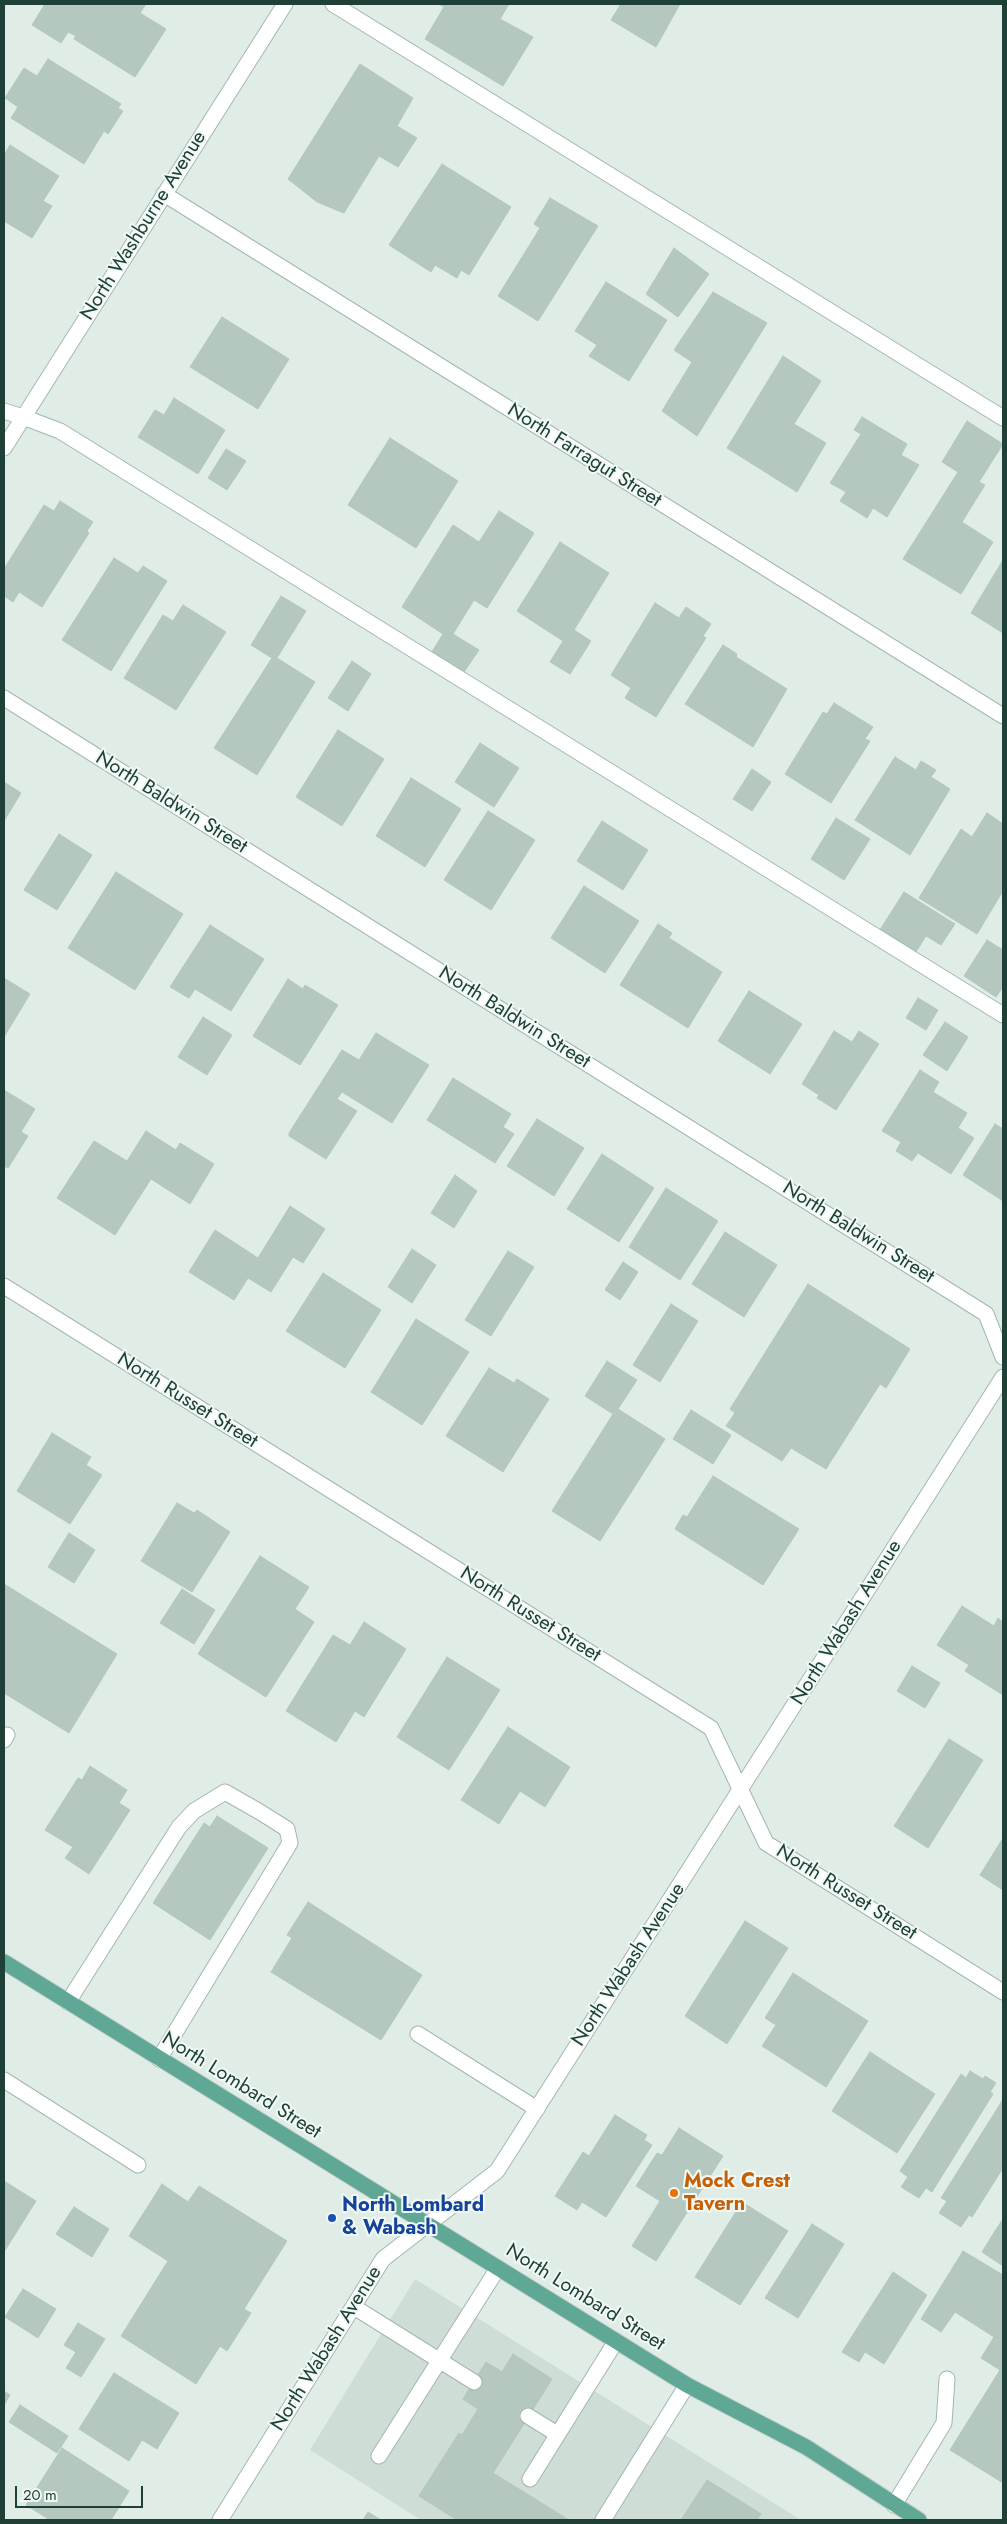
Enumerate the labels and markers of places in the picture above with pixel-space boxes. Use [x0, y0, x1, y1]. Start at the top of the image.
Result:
place label: Mock Crest Tavern [684, 2170, 790, 2217]
marker: Mock Crest Tavern [668, 2187, 680, 2199]
place label: North Lombard & Wabash [342, 2194, 484, 2241]
marker: North Lombard & Wabash [326, 2212, 338, 2224]

